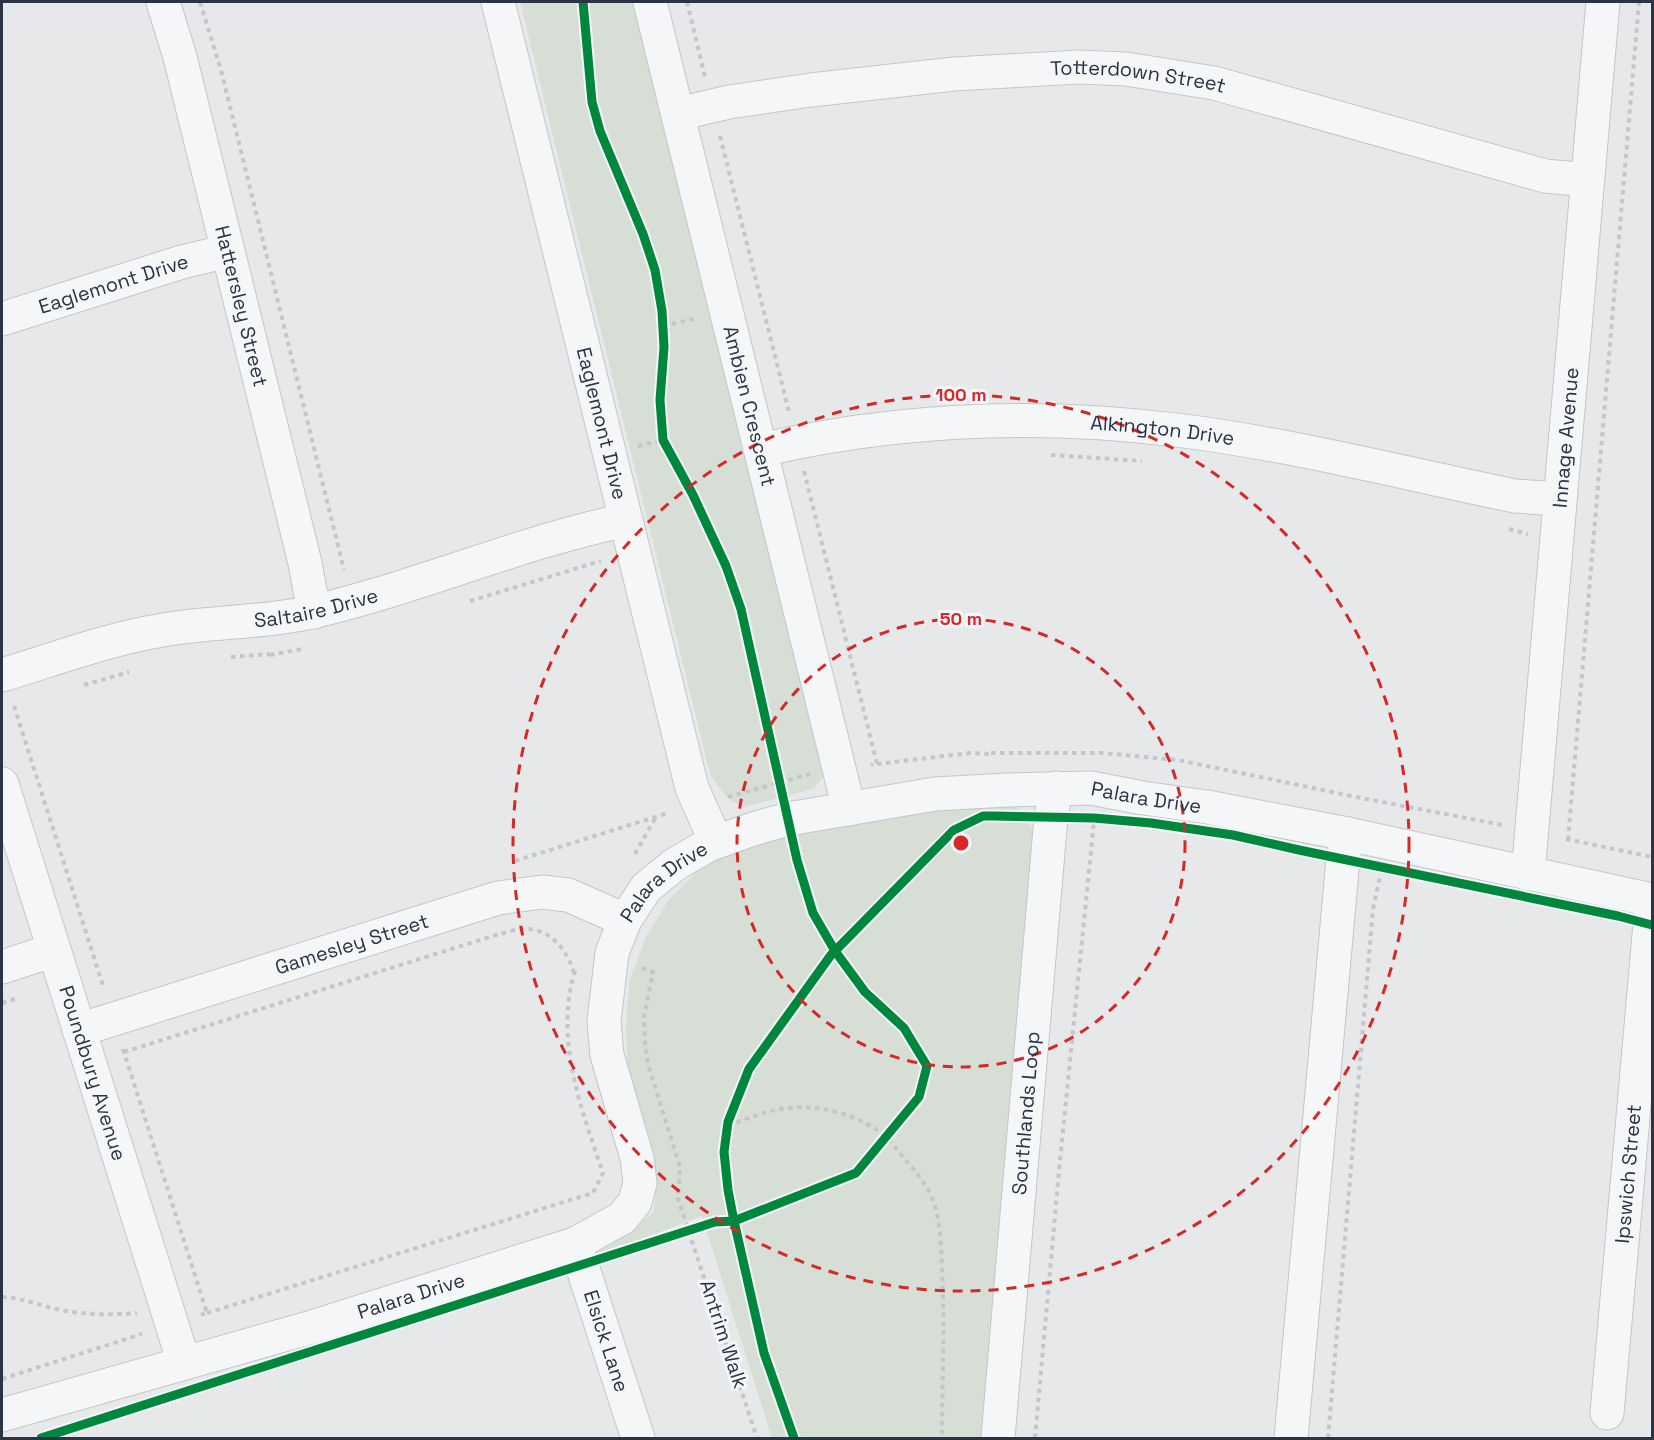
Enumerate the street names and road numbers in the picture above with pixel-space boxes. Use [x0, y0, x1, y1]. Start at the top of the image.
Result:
street label: Totterdown Street [1050, 54, 1229, 99]
street label: Hattersley Street [209, 223, 274, 389]
street label: Eaglemont Drive [35, 248, 191, 320]
street label: Ambien Crescent [717, 323, 782, 489]
street label: Eaglemont Drive [571, 345, 633, 502]
street label: Innage Avenue [1547, 366, 1585, 509]
street label: Alkington Drive [1090, 409, 1236, 451]
street label: Saltaire Drive [253, 582, 381, 633]
street label: Palara Drive [1089, 775, 1203, 819]
street label: Palara Drive [614, 835, 712, 927]
street label: Gamesley Street [272, 908, 432, 980]
street label: Poundbury Avenue [53, 982, 133, 1164]
street label: Southlands Loop [1006, 1030, 1046, 1196]
street label: Ipswich Street [1609, 1103, 1647, 1245]
street label: Palara Drive [354, 1267, 468, 1325]
street label: Antrim Walk [694, 1276, 754, 1392]
street label: Elsick Lane [578, 1287, 635, 1395]

